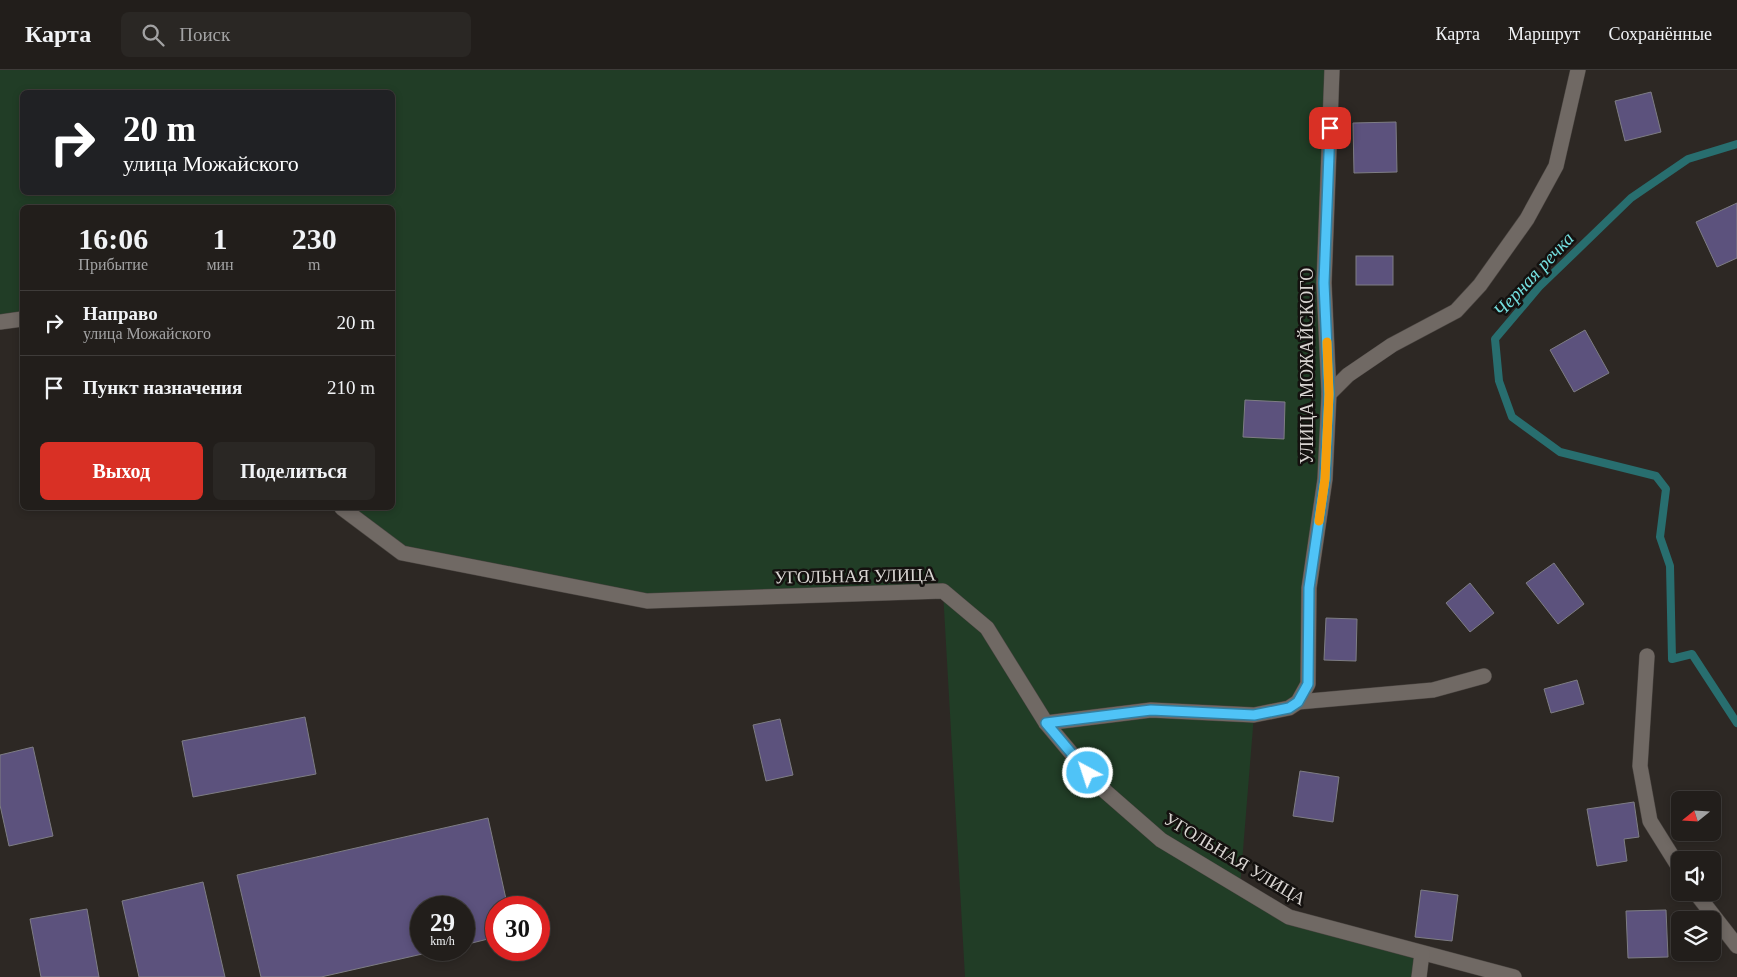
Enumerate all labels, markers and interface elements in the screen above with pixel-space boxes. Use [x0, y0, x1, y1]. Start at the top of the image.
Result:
search box [121, 12, 471, 57]
text: Карта [25, 21, 91, 47]
icon: search [139, 21, 167, 49]
text: Поиск [179, 24, 230, 45]
text: Карта [1435, 24, 1480, 44]
text: Маршрут [1508, 24, 1580, 44]
text: Сохранённые [1608, 24, 1712, 44]
pin [1309, 107, 1351, 149]
icon: right [40, 110, 105, 175]
text: 20 m [123, 110, 196, 149]
icon: arrive [1316, 114, 1344, 142]
text: улица Можайского [123, 151, 299, 176]
text: 16:06 [78, 222, 148, 255]
text: 1 [213, 222, 228, 255]
text: 230 [292, 222, 337, 255]
water label: Черная речка [1489, 228, 1578, 321]
text: Прибытие [78, 256, 148, 273]
text: мин [206, 256, 234, 273]
text: m [308, 256, 321, 273]
street label: УЛИЦА МОЖАЙСКОГО [1297, 268, 1317, 464]
text: Направо [83, 303, 158, 324]
icon: right [40, 309, 68, 337]
text: 20 m [336, 312, 375, 333]
text: улица Можайского [83, 325, 211, 342]
icon: arrive [40, 374, 68, 402]
text: Пункт назначения [83, 377, 242, 398]
text: 210 m [327, 377, 375, 398]
button: Выход [40, 442, 203, 500]
button: Поделиться [213, 442, 375, 500]
street label: УГОЛЬНАЯ УЛИЦА [774, 565, 936, 587]
position arrow [1061, 746, 1113, 798]
north arrow [1671, 791, 1721, 841]
map controls [1671, 791, 1721, 961]
street label: УГОЛЬНАЯ УЛИЦА [1161, 809, 1309, 909]
button: sound [1671, 851, 1721, 901]
speed limit sign: 30 [485, 896, 550, 961]
text: 29 [430, 909, 455, 936]
button: layers [1671, 911, 1721, 961]
text: km/h [430, 934, 455, 948]

